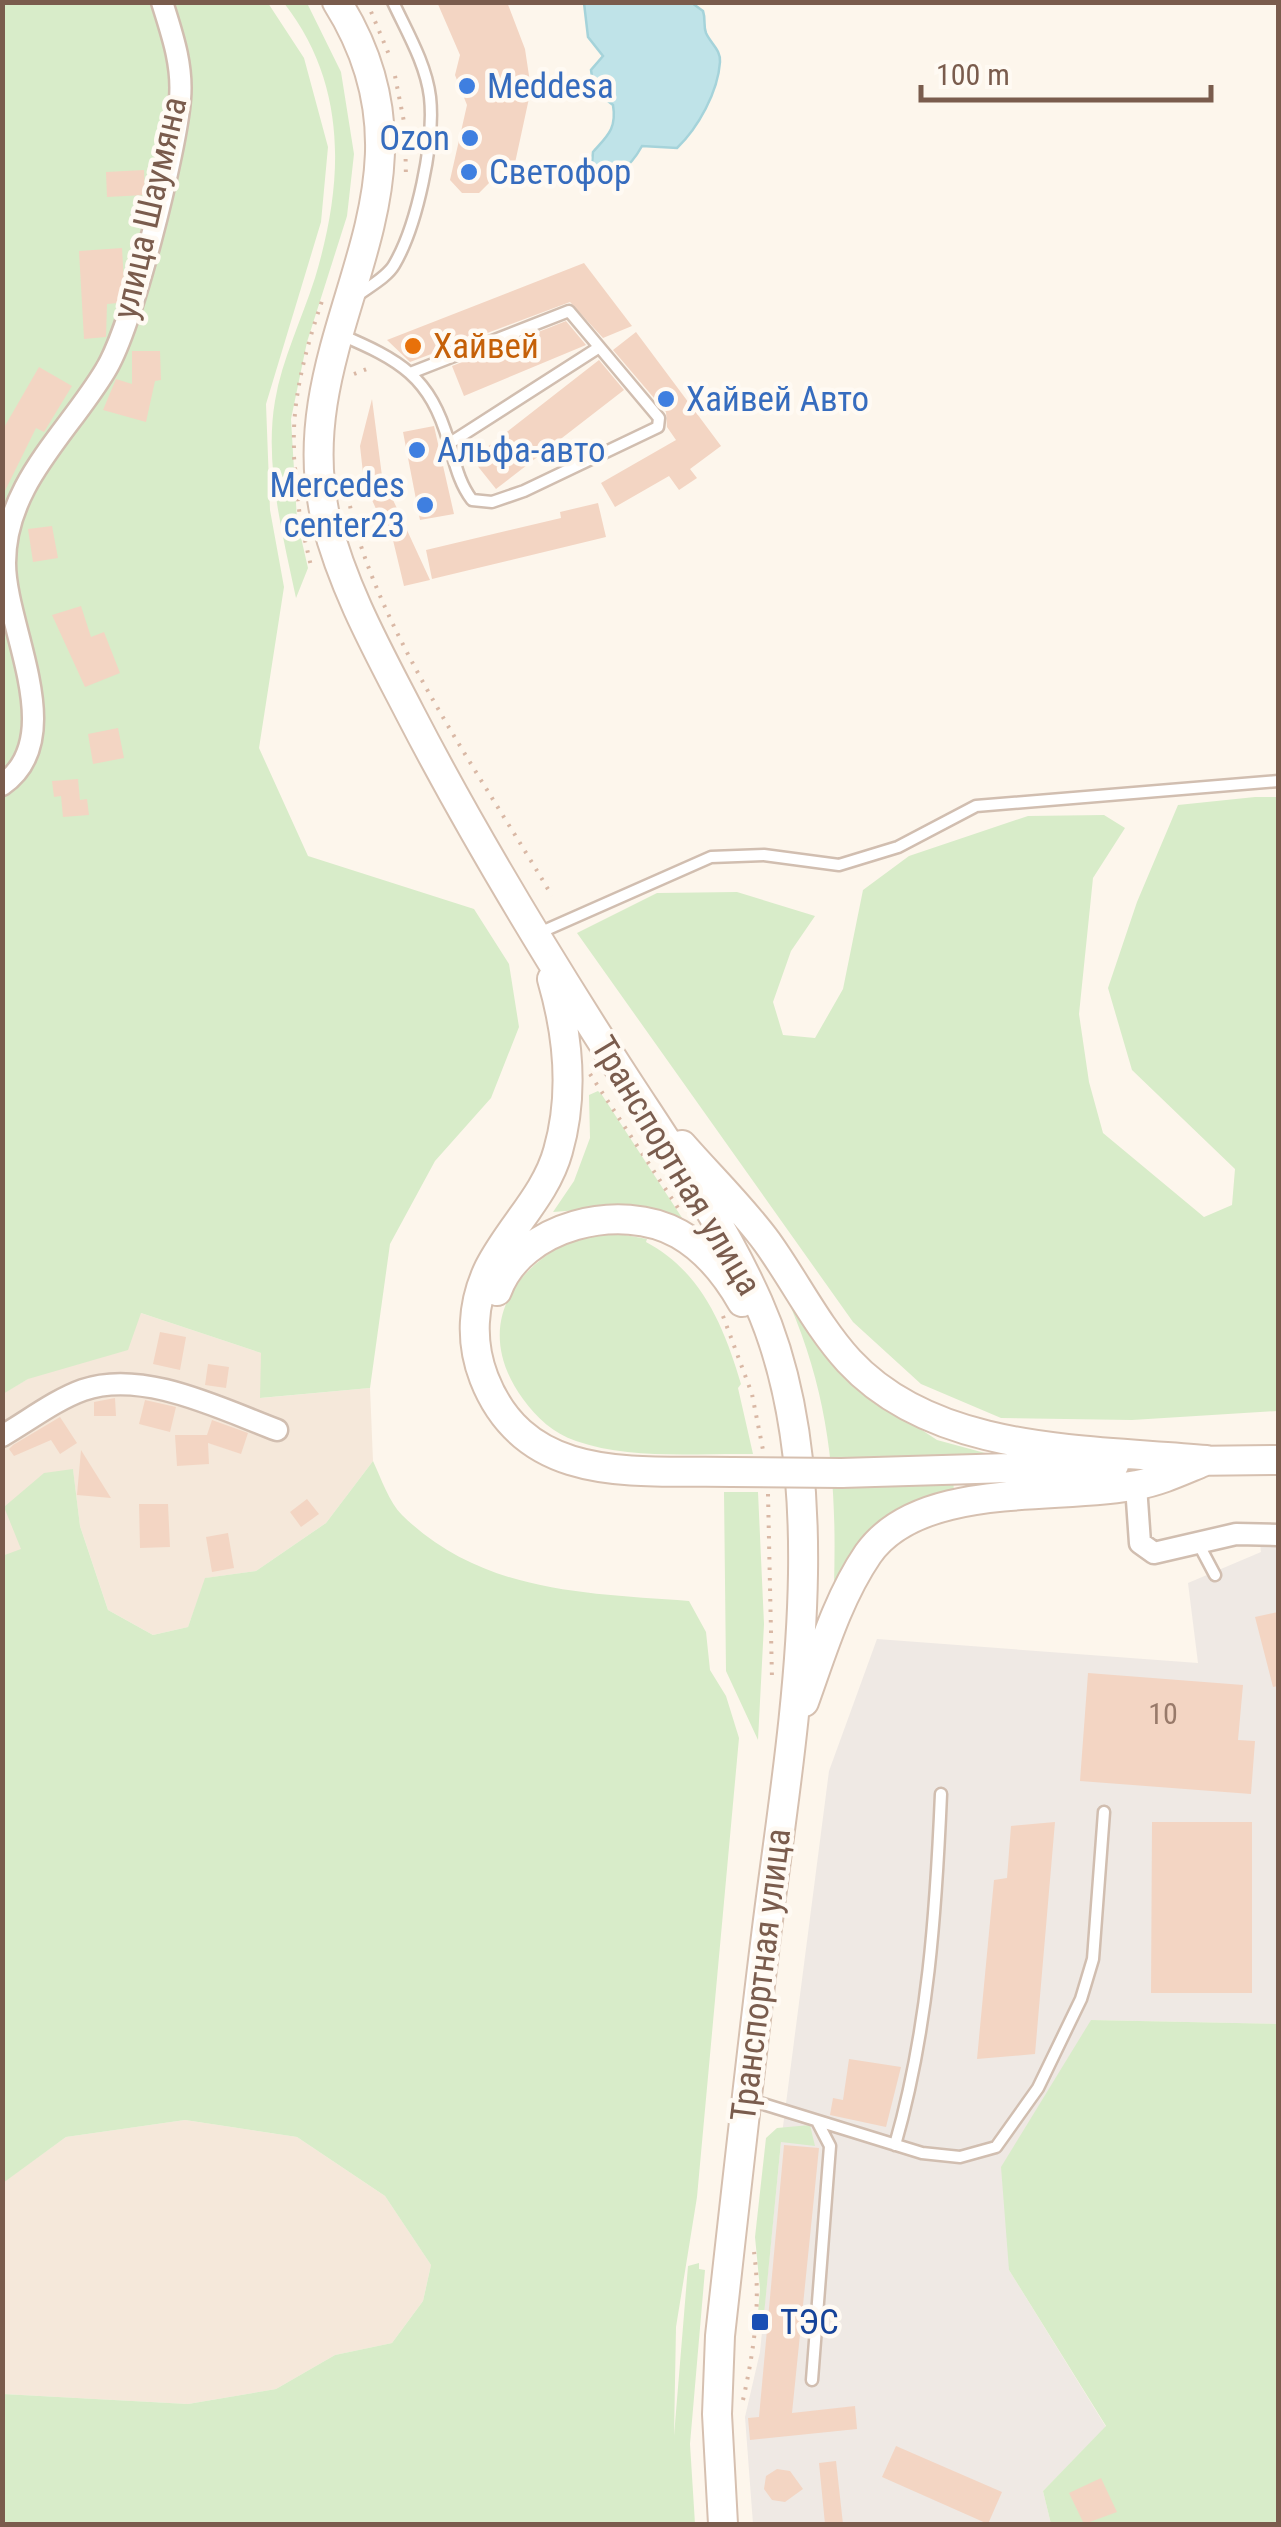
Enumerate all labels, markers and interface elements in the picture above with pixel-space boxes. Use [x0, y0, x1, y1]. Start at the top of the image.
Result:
scale bar [921, 40, 1211, 102]
text: 100 m [936, 57, 1010, 92]
place label: Meddesa [487, 66, 614, 107]
marker: Meddesa [456, 75, 478, 97]
street label: улица Шаумяна [105, 93, 195, 323]
place label: Ozon [379, 118, 450, 159]
marker: Ozon [459, 127, 481, 149]
place label: Светофор [489, 152, 631, 193]
marker: Светофор [458, 161, 480, 183]
place label: Хайвей [433, 326, 539, 367]
marker: Хайвей [402, 335, 424, 357]
place label: Хайвей Авто [686, 379, 869, 420]
marker: Хайвей Авто [655, 388, 677, 410]
place label: Альфа-авто [437, 430, 605, 471]
marker: Альфа-авто [406, 439, 428, 461]
place label: Mercedes center23 [270, 465, 405, 546]
marker: Mercedes center23 [414, 494, 436, 516]
street label: Транспортная улица [583, 1029, 769, 1303]
house number: 10 [1148, 1696, 1178, 1731]
street label: Транспортная улица [723, 1826, 799, 2124]
place label: ТЭС [780, 2302, 839, 2343]
marker: ТЭС [749, 2311, 771, 2333]

